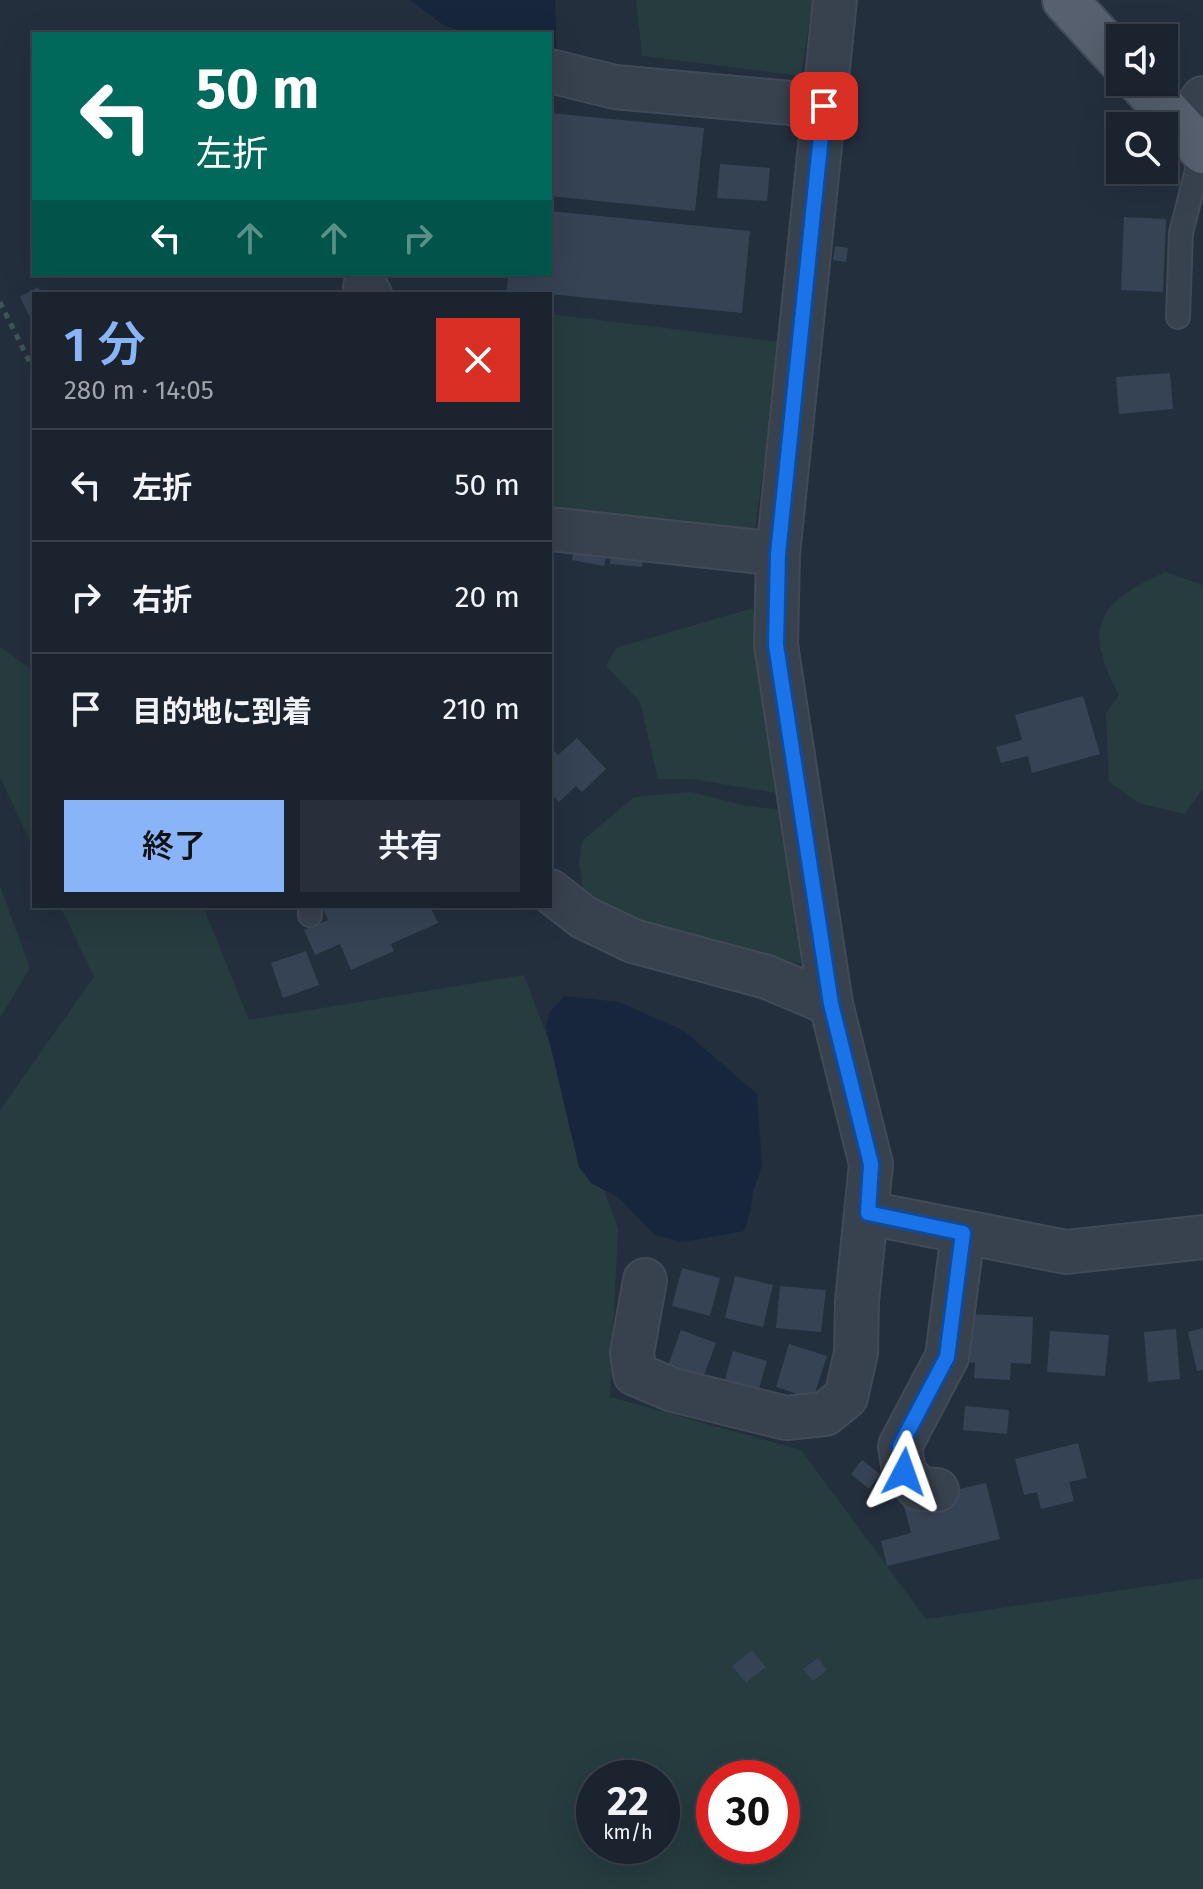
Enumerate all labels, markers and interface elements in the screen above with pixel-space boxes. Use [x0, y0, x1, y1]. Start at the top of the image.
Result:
map controls [1106, 24, 1178, 184]
button: sound [1106, 24, 1178, 96]
text: 50 m [196, 56, 319, 123]
icon: left [64, 64, 168, 168]
pin [790, 72, 858, 140]
icon: arrive [802, 84, 846, 128]
button: search [1106, 112, 1178, 184]
text: 左折 [196, 132, 268, 176]
icon: left [144, 216, 188, 260]
icon: ahead [228, 216, 272, 260]
icon: ahead [312, 216, 356, 260]
icon: right [396, 216, 440, 260]
text: 1 分 [64, 316, 146, 374]
button: close [436, 318, 520, 402]
text: 280 m · 14:05 [64, 375, 214, 406]
icon: left [64, 463, 108, 507]
text: 50 m [455, 467, 520, 503]
text: 左折 [132, 470, 192, 506]
icon: right [64, 575, 108, 619]
text: 20 m [455, 579, 520, 615]
text: 右折 [132, 582, 192, 618]
icon: arrive [64, 687, 108, 731]
text: 210 m [443, 691, 520, 727]
text: 目的地に到着 [132, 694, 312, 730]
button: 終了 [64, 800, 284, 892]
button: 共有 [300, 800, 520, 892]
position arrow [862, 1430, 946, 1514]
speed limit sign: 30 [696, 1760, 800, 1864]
text: 22 [607, 1778, 649, 1826]
text: km/h [603, 1820, 653, 1844]

